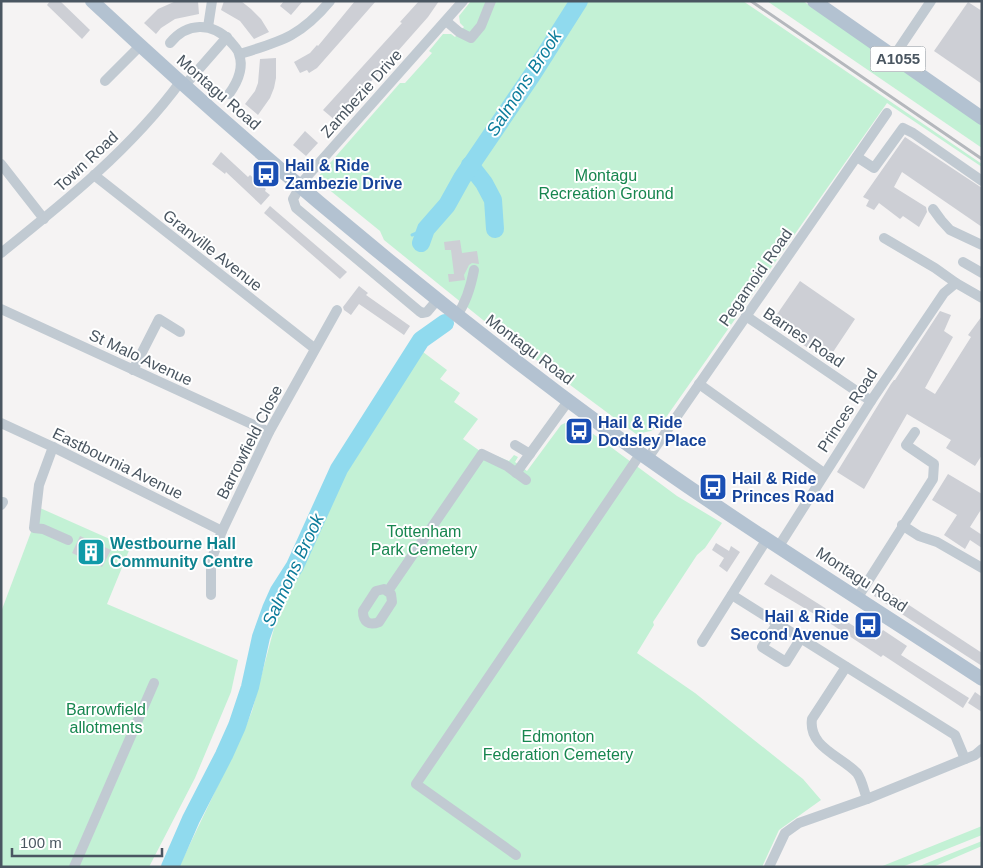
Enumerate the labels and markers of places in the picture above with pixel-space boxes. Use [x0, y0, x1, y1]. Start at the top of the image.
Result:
place label: Hail & Ride Zambezie Drive [285, 157, 402, 192]
bus stop icon: Hail & Ride Zambezie Drive [251, 159, 281, 189]
place label: Hail & Ride Dodsley Place [598, 414, 707, 449]
bus stop icon: Hail & Ride Dodsley Place [564, 416, 594, 446]
place label: Hail & Ride Princes Road [732, 470, 834, 505]
bus stop icon: Hail & Ride Princes Road [698, 472, 728, 502]
place label: Westbourne Hall Community Centre [110, 535, 253, 570]
building icon: Westbourne Hall Community Centre [76, 537, 106, 567]
place label: Hail & Ride Second Avenue [730, 608, 849, 643]
bus stop icon: Hail & Ride Second Avenue [853, 610, 883, 640]

